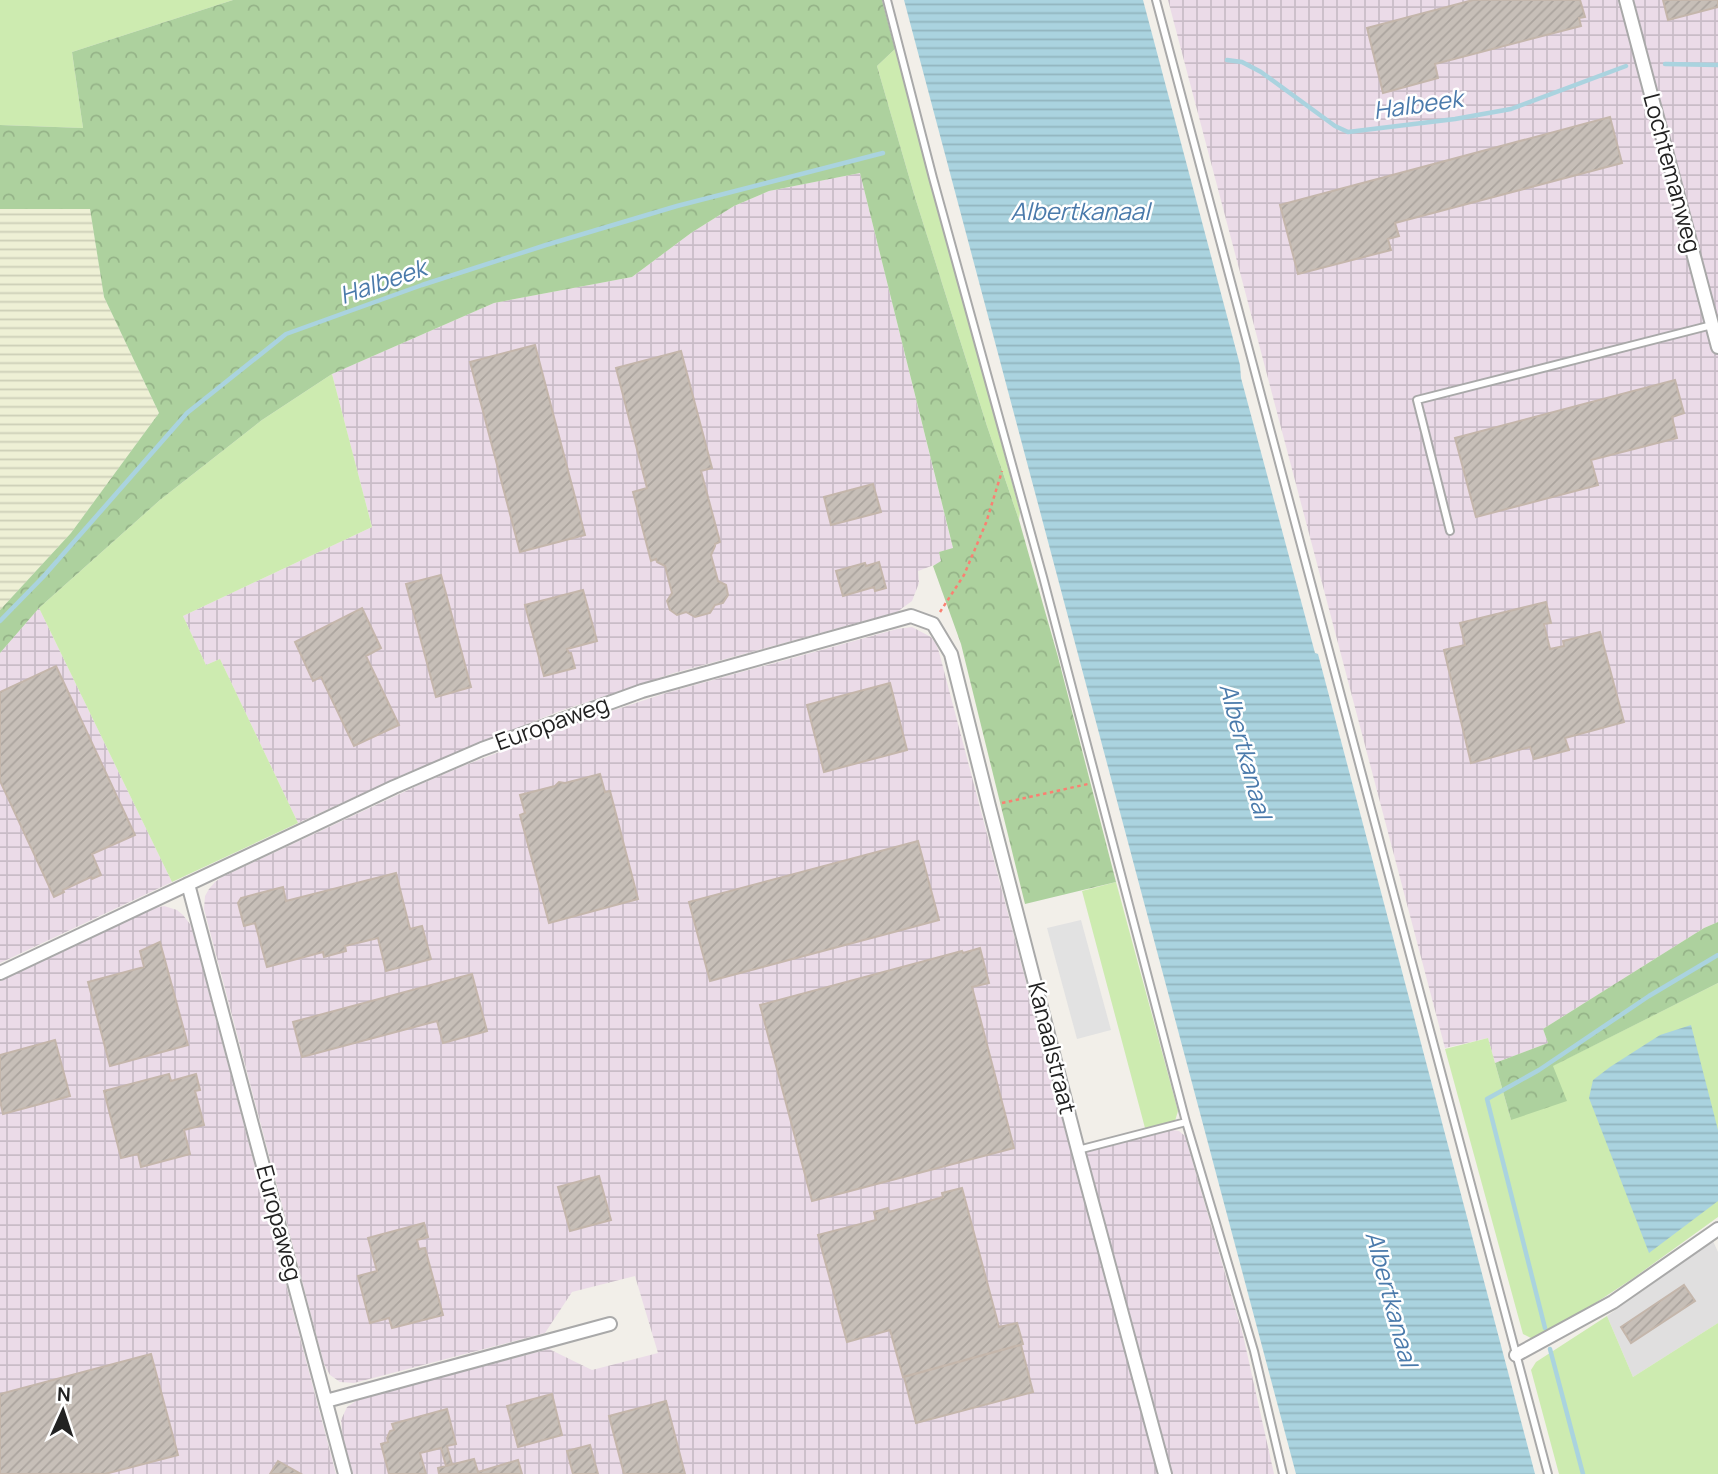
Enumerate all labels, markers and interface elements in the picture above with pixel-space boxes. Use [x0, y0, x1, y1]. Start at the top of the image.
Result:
water label: Halbeek [1371, 81, 1467, 126]
street label: Lochtemanweg [1636, 89, 1710, 256]
water label: Albertkanaal [1010, 194, 1153, 227]
water label: Halbeek [335, 249, 433, 311]
water label: Albertkanaal [1213, 679, 1281, 825]
street label: Europaweg [490, 687, 613, 757]
street label: Kanaalstraat [1021, 978, 1085, 1117]
street label: Europaweg [249, 1161, 311, 1284]
water label: Albertkanaal [1359, 1227, 1427, 1373]
north arrow [28, 1376, 98, 1446]
text: N [56, 1381, 71, 1407]

